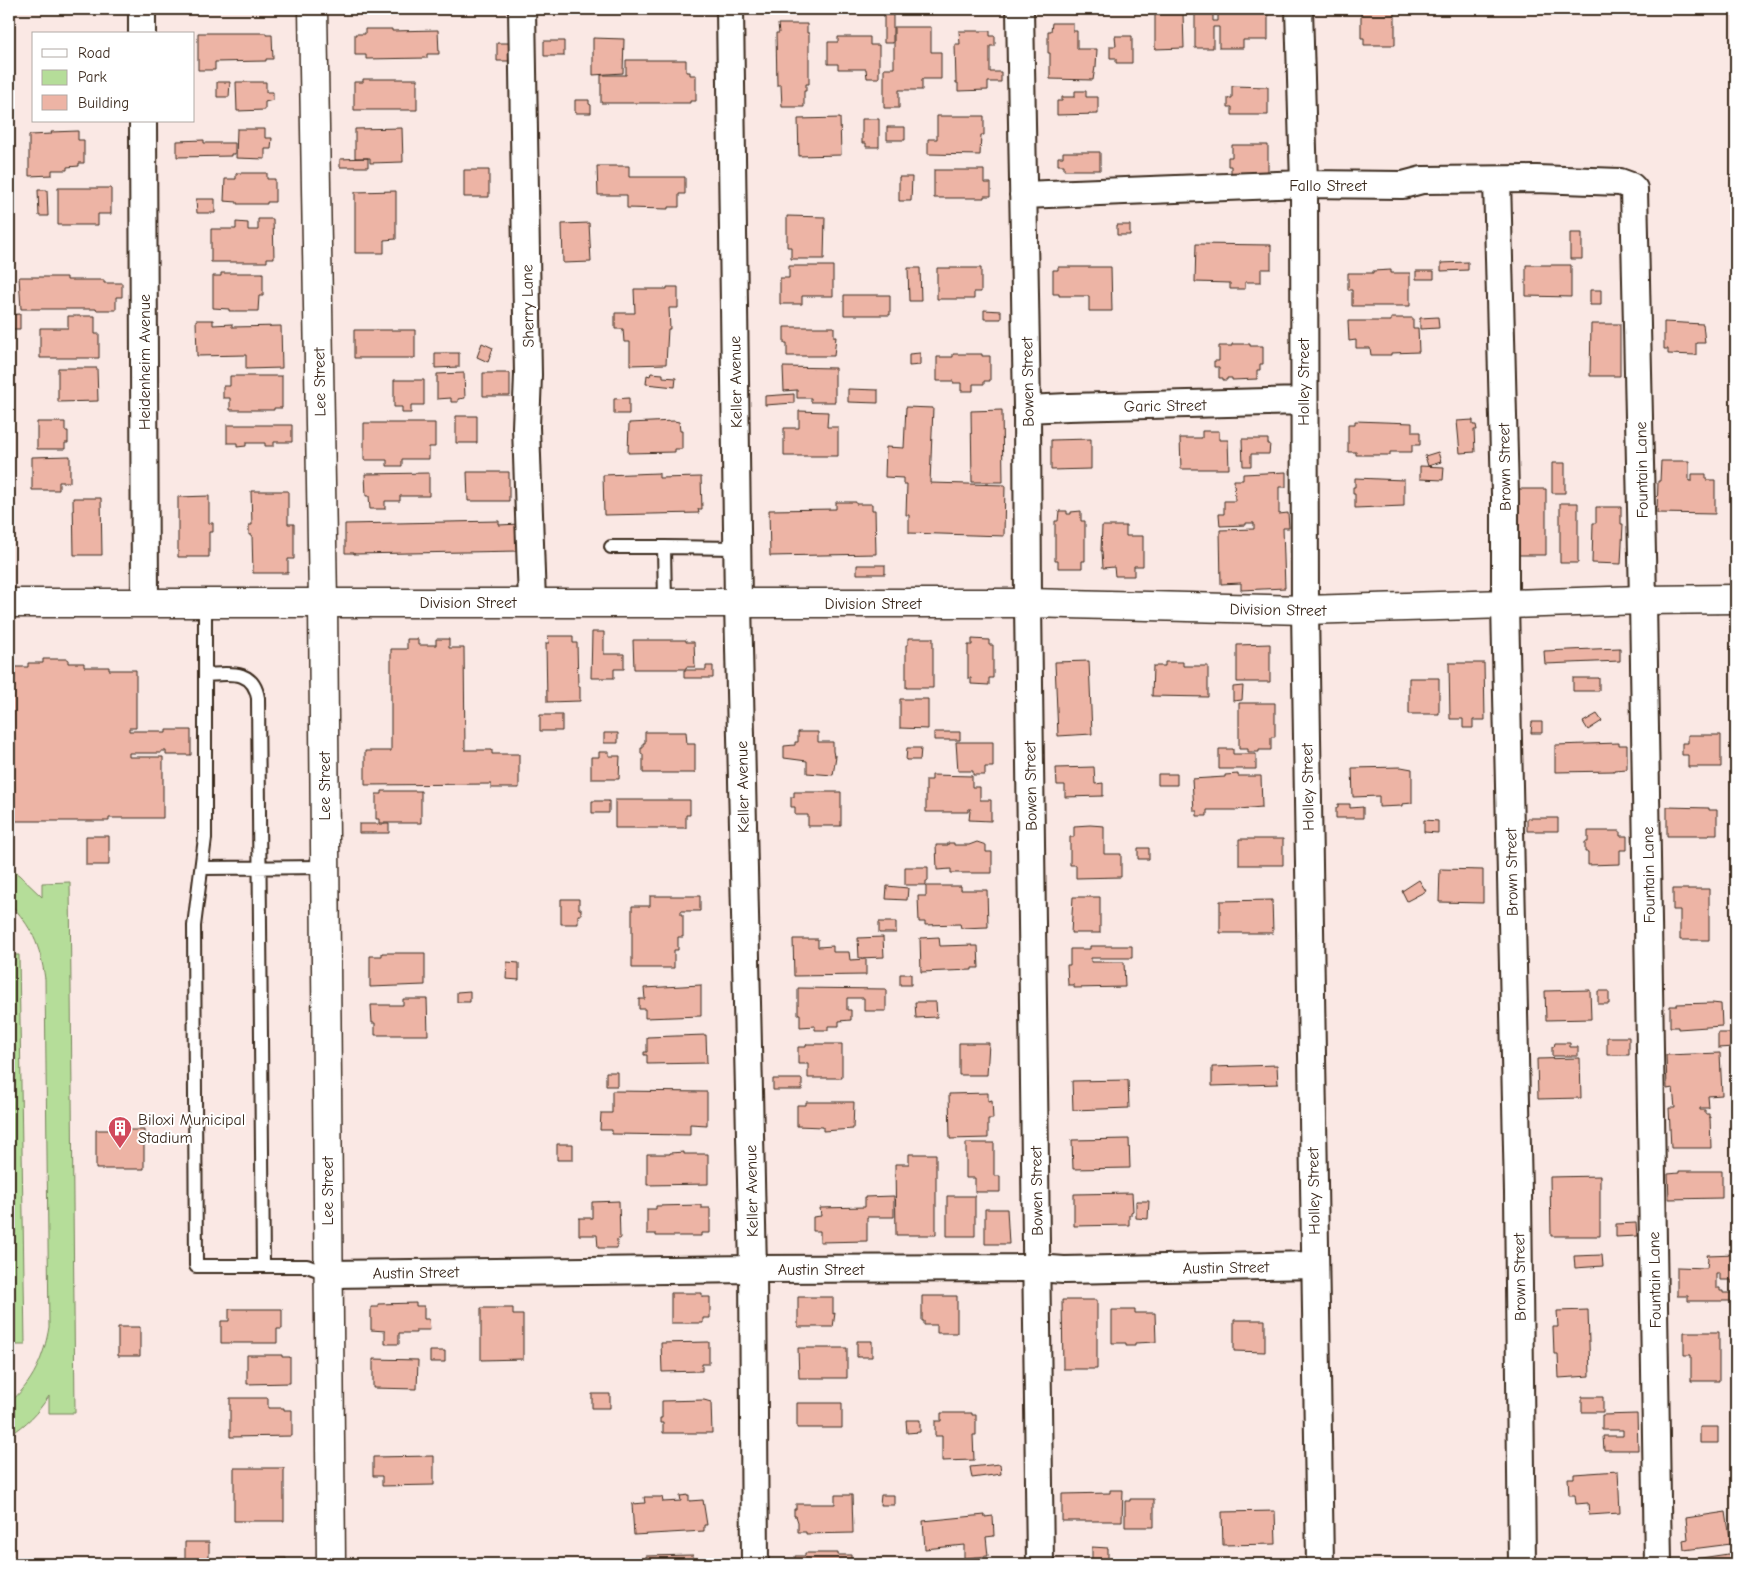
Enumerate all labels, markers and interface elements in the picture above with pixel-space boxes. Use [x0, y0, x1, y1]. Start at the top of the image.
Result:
legend [32, 32, 195, 122]
text: Road [78, 44, 110, 62]
text: Park [78, 68, 107, 86]
text: Building [78, 94, 129, 112]
street label: Fallo Street [1289, 177, 1367, 195]
street label: Sherry Lane [518, 264, 538, 348]
street label: Heidenheim Avenue [136, 294, 154, 430]
street label: Keller Avenue [726, 336, 746, 428]
street label: Bowen Street [1018, 337, 1038, 427]
street label: Holley Street [1295, 338, 1313, 426]
street label: Lee Street [310, 347, 330, 417]
street label: Garic Street [1123, 396, 1207, 416]
street label: Fountain Lane [1632, 421, 1652, 519]
street label: Brown Street [1495, 422, 1515, 511]
street label: Division Street [419, 594, 517, 612]
street label: Division Street [824, 595, 922, 613]
street label: Division Street [1229, 600, 1327, 620]
street label: Keller Avenue [733, 741, 753, 833]
street label: Bowen Street [1021, 741, 1041, 831]
street label: Holley Street [1298, 743, 1318, 831]
street label: Lee Street [316, 751, 334, 821]
street label: Fountain Lane [1639, 826, 1659, 924]
street label: Brown Street [1502, 827, 1522, 916]
place label: Biloxi Municipal Stadium [138, 1111, 245, 1147]
building icon: Biloxi Municipal Stadium [107, 1115, 133, 1149]
street label: Keller Avenue [742, 1145, 762, 1237]
street label: Bowen Street [1027, 1146, 1047, 1236]
street label: Holley Street [1304, 1147, 1324, 1235]
street label: Lee Street [319, 1156, 337, 1226]
street label: Fountain Lane [1645, 1231, 1665, 1329]
street label: Brown Street [1510, 1232, 1530, 1321]
street label: Austin Street [1183, 1258, 1270, 1278]
street label: Austin Street [778, 1261, 865, 1279]
street label: Austin Street [373, 1263, 460, 1283]

